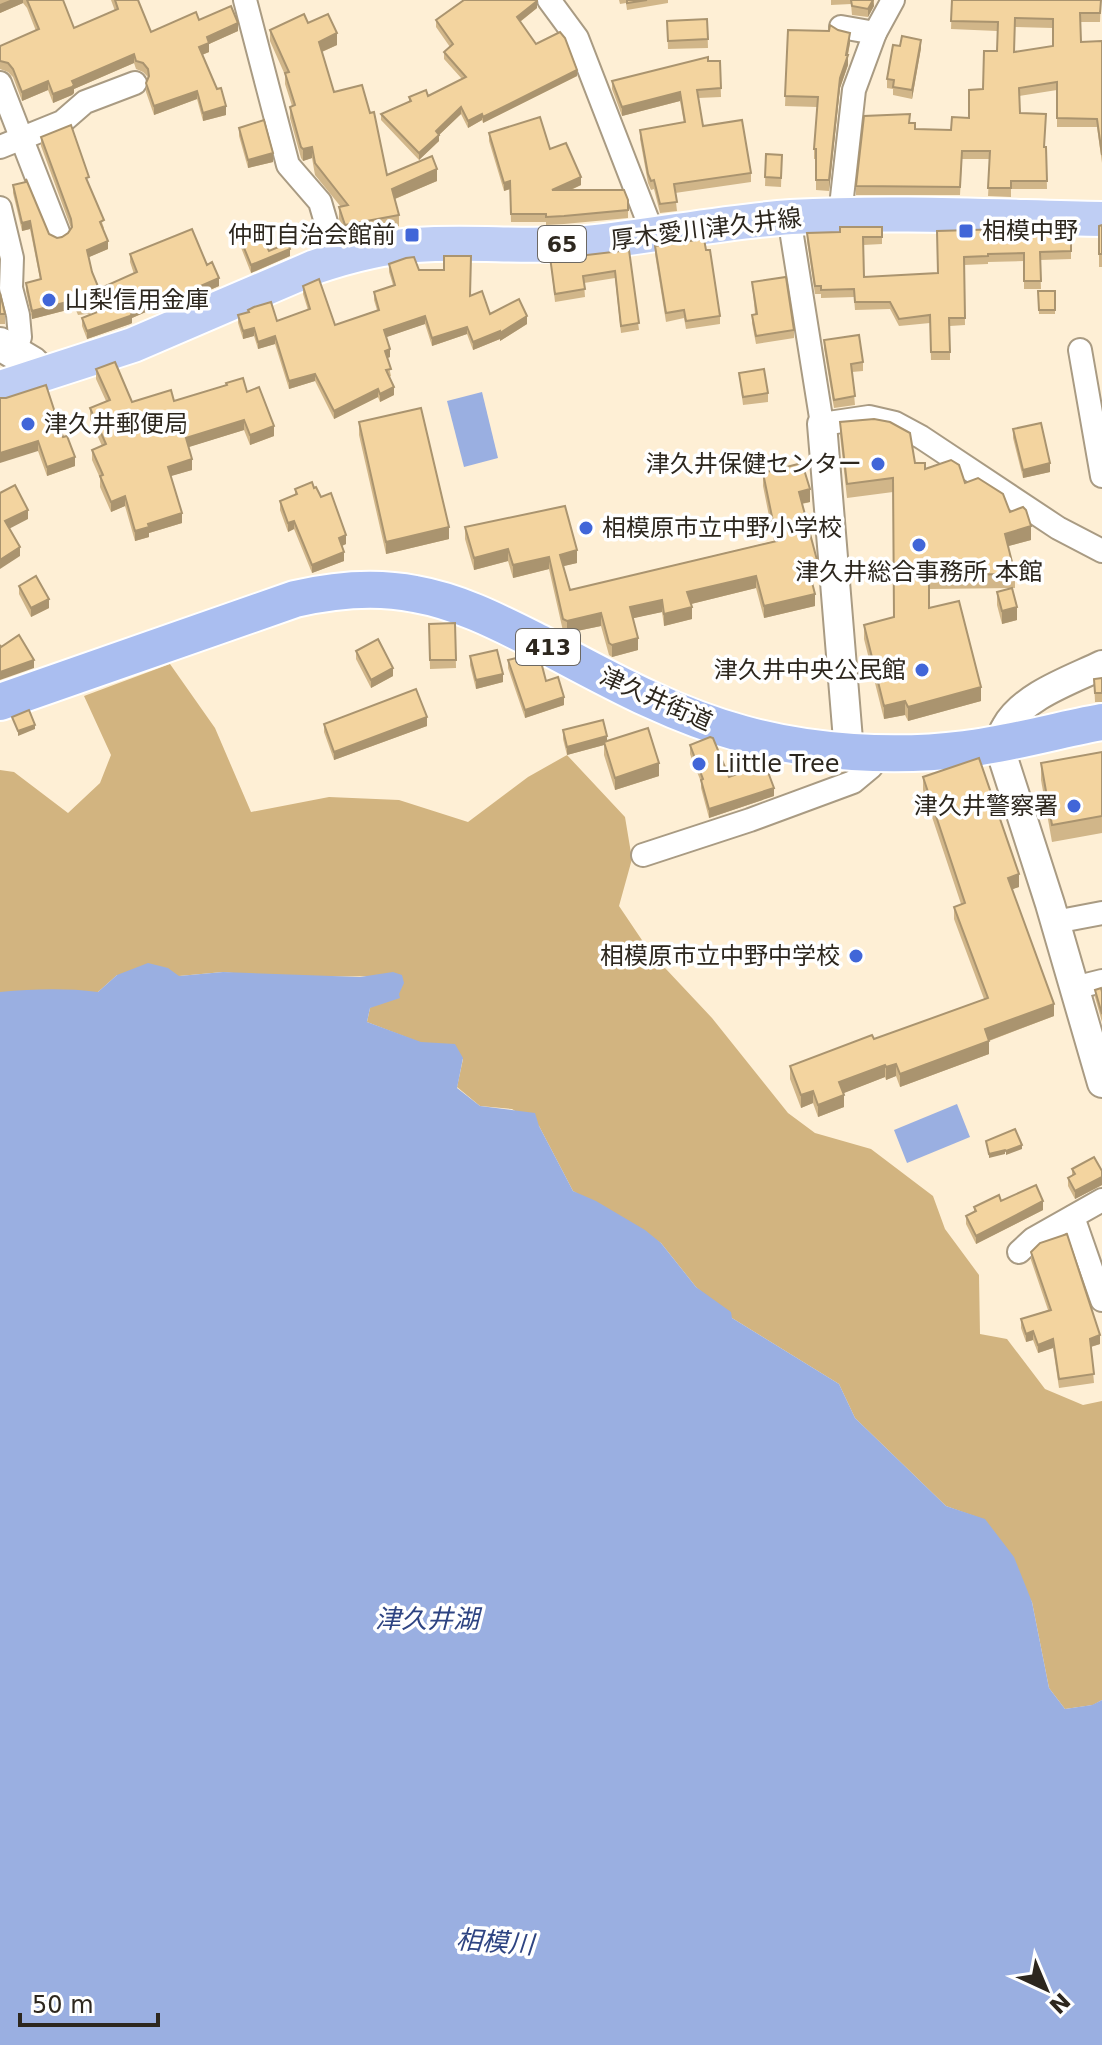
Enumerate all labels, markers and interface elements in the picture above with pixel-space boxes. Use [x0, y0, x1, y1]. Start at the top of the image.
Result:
street label: 厚木愛川津久井線 [609, 203, 803, 255]
place label: 相模中野 [982, 217, 1078, 245]
place label: 仲町自治会館前 [228, 221, 396, 249]
marker: 相模中野 [957, 222, 975, 240]
marker: 仲町自治会館前 [403, 226, 421, 244]
road number: 65 [538, 226, 586, 262]
place label: 山梨信用金庫 [65, 286, 209, 314]
marker: 山梨信用金庫 [40, 291, 58, 309]
place label: 津久井郵便局 [44, 410, 188, 438]
marker: 津久井郵便局 [19, 415, 37, 433]
place label: 津久井保健センター [646, 450, 862, 478]
marker: 津久井保健センター [869, 455, 887, 473]
place label: 相模原市立中野小学校 [602, 514, 842, 542]
marker: 相模原市立中野小学校 [577, 519, 595, 537]
marker: 津久井総合事務所 本館 [910, 536, 928, 554]
place label: 津久井総合事務所 本館 [795, 558, 1043, 586]
road number: 413 [516, 629, 580, 665]
place label: 津久井中央公民館 [714, 656, 906, 684]
marker: 津久井中央公民館 [913, 661, 931, 679]
street label: 津久井街道 [595, 662, 717, 736]
place label: Liittle Tree [715, 750, 840, 778]
marker: Liittle Tree [690, 755, 708, 773]
place label: 津久井警察署 [914, 792, 1058, 820]
marker: 津久井警察署 [1065, 797, 1083, 815]
place label: 相模原市立中野中学校 [600, 942, 840, 970]
marker: 相模原市立中野中学校 [847, 947, 865, 965]
water label: 津久井湖 [375, 1604, 483, 1634]
water label: 相模川 [455, 1924, 538, 1960]
north arrow [1006, 1949, 1086, 2029]
scale bar [20, 1977, 158, 2027]
text: N [1044, 1988, 1075, 2018]
text: 50 m [32, 1991, 94, 2019]

